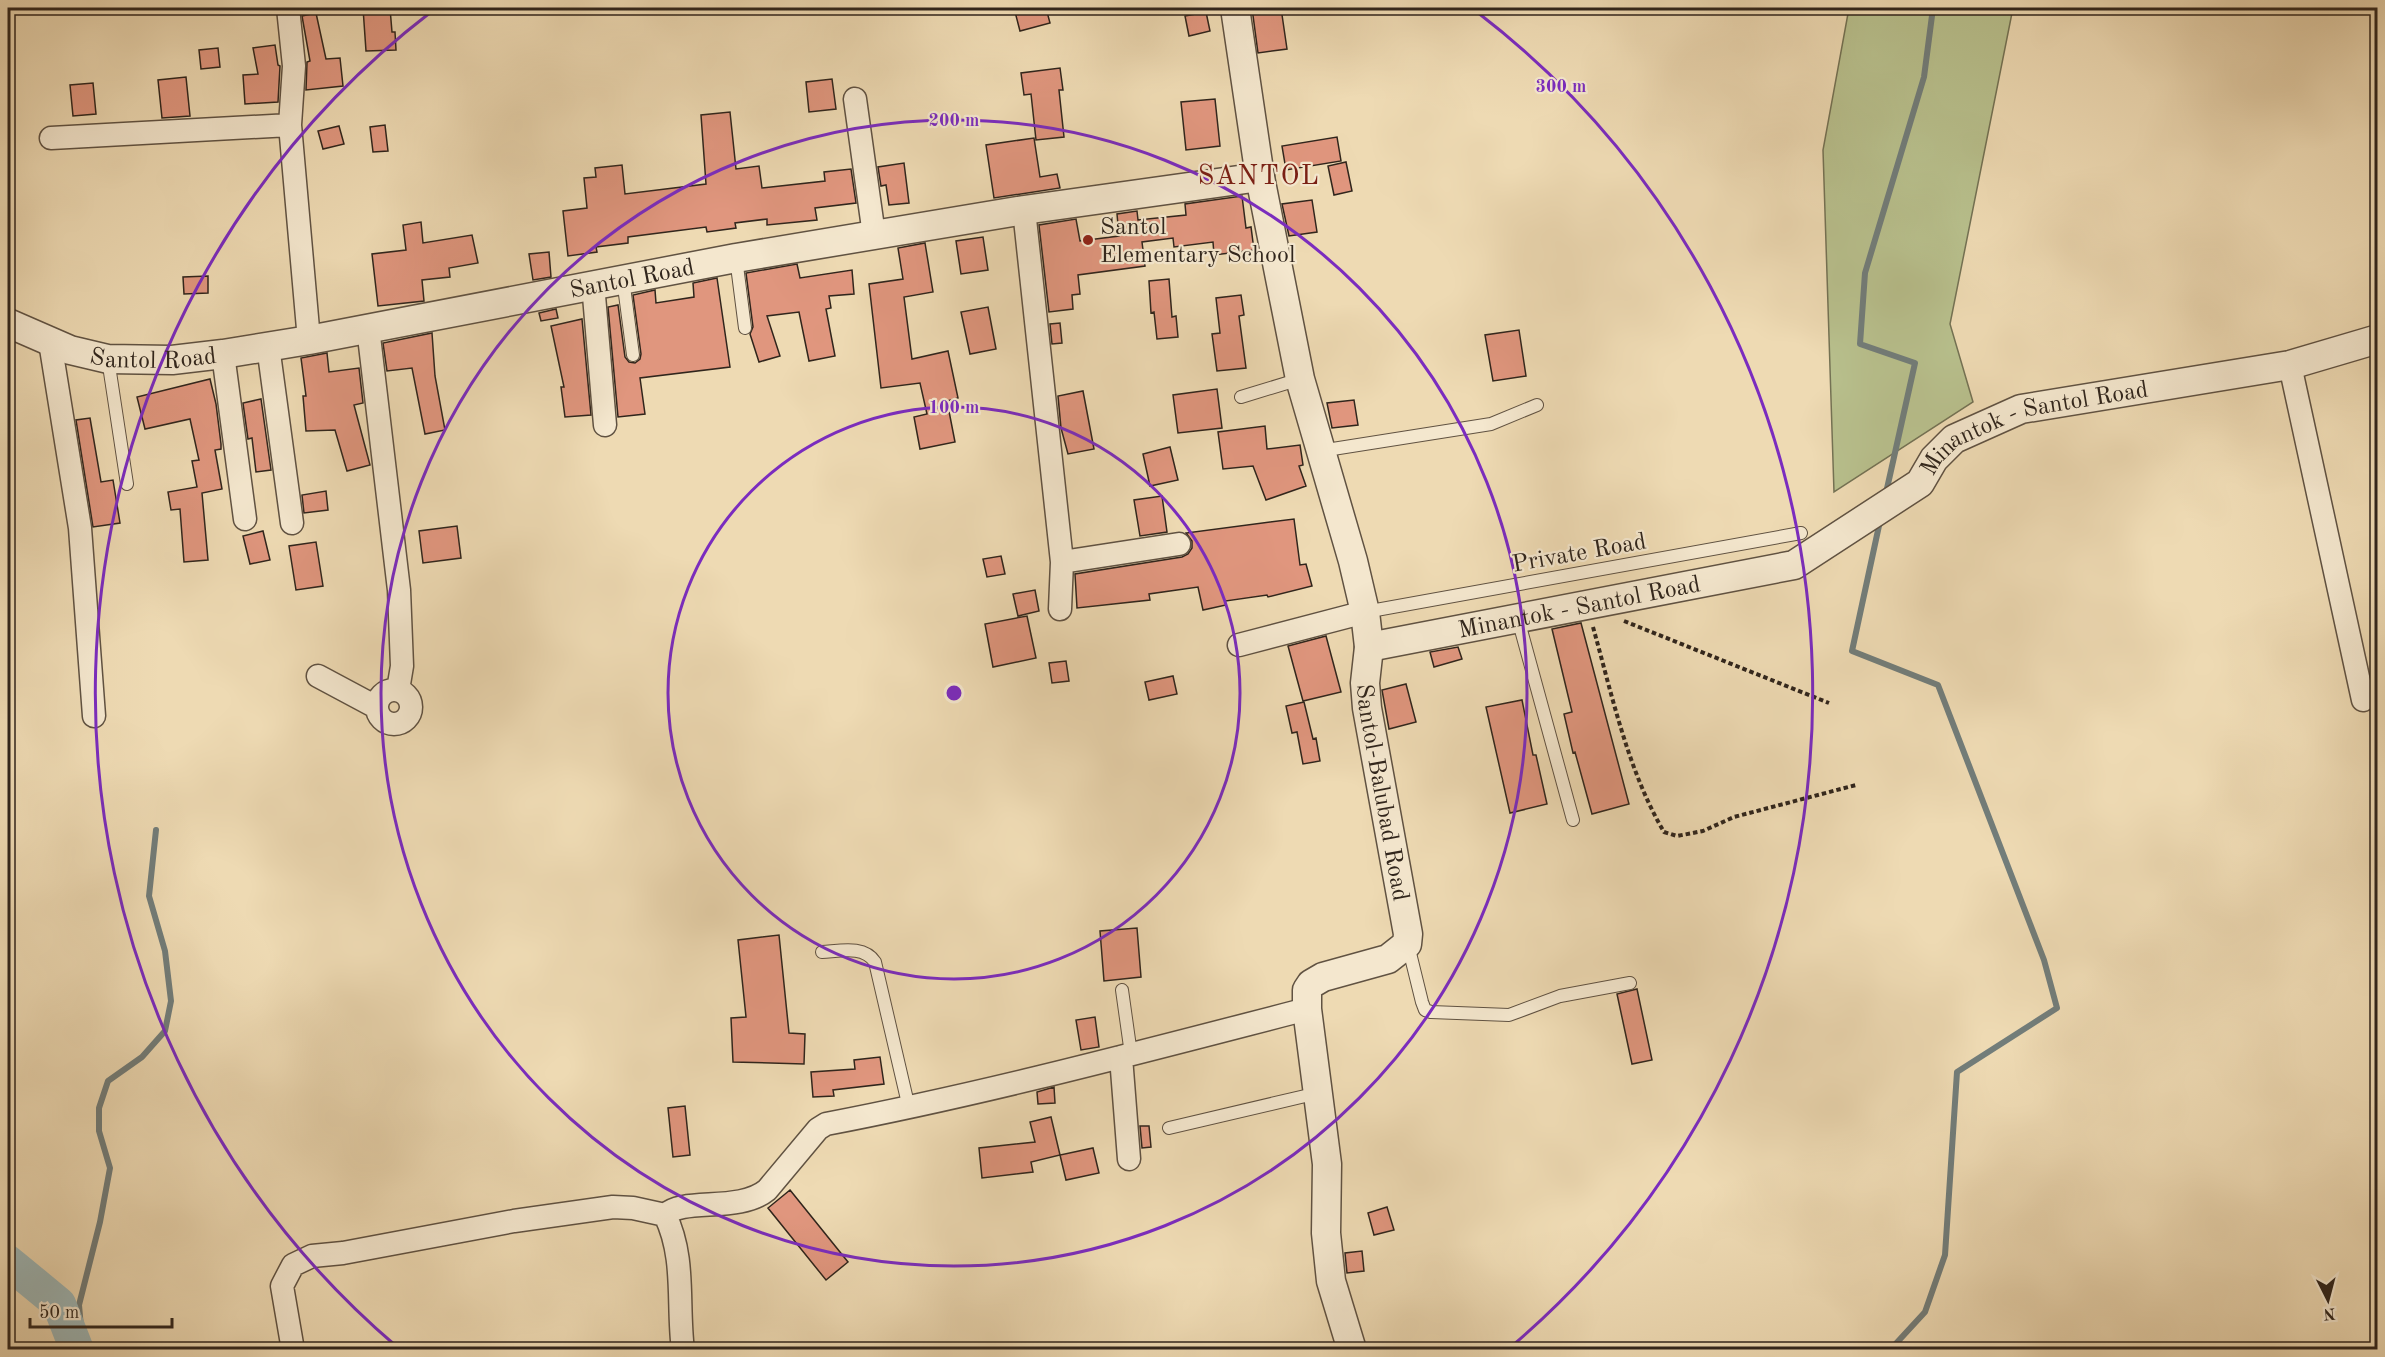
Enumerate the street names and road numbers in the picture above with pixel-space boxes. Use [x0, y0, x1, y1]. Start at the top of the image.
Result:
street label: Santol Road [568, 256, 697, 304]
street label: Santol Road [87, 345, 218, 374]
street label: Minantok - Santol Road [1917, 378, 2150, 480]
street label: Private Road [1510, 530, 1648, 578]
street label: Minantok - Santol Road [1456, 573, 1703, 644]
street label: Santol-Balubad Road [1351, 683, 1412, 903]

